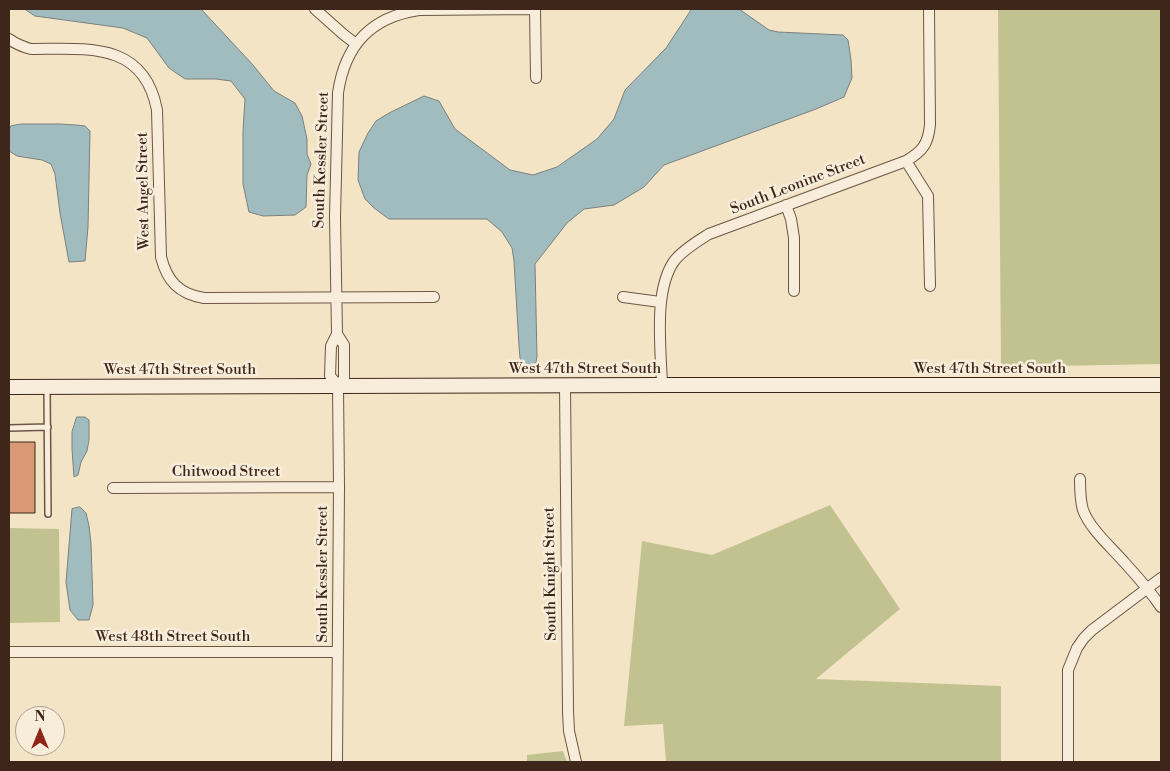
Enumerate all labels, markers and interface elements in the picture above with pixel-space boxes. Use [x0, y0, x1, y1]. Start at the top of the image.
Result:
street label: South Kessler Street [311, 91, 333, 229]
street label: West Angel Street [134, 132, 154, 250]
street label: South Leonine Street [728, 151, 868, 219]
street label: West 47th Street South [509, 360, 661, 378]
street label: West 47th Street South [914, 360, 1066, 378]
street label: West 47th Street South [104, 361, 256, 379]
street label: Chitwood Street [172, 463, 280, 481]
street label: South Kessler Street [314, 505, 332, 643]
street label: South Knight Street [541, 507, 561, 641]
street label: West 48th Street South [96, 628, 250, 646]
north arrow [15, 706, 65, 756]
text: N [34, 708, 46, 726]

